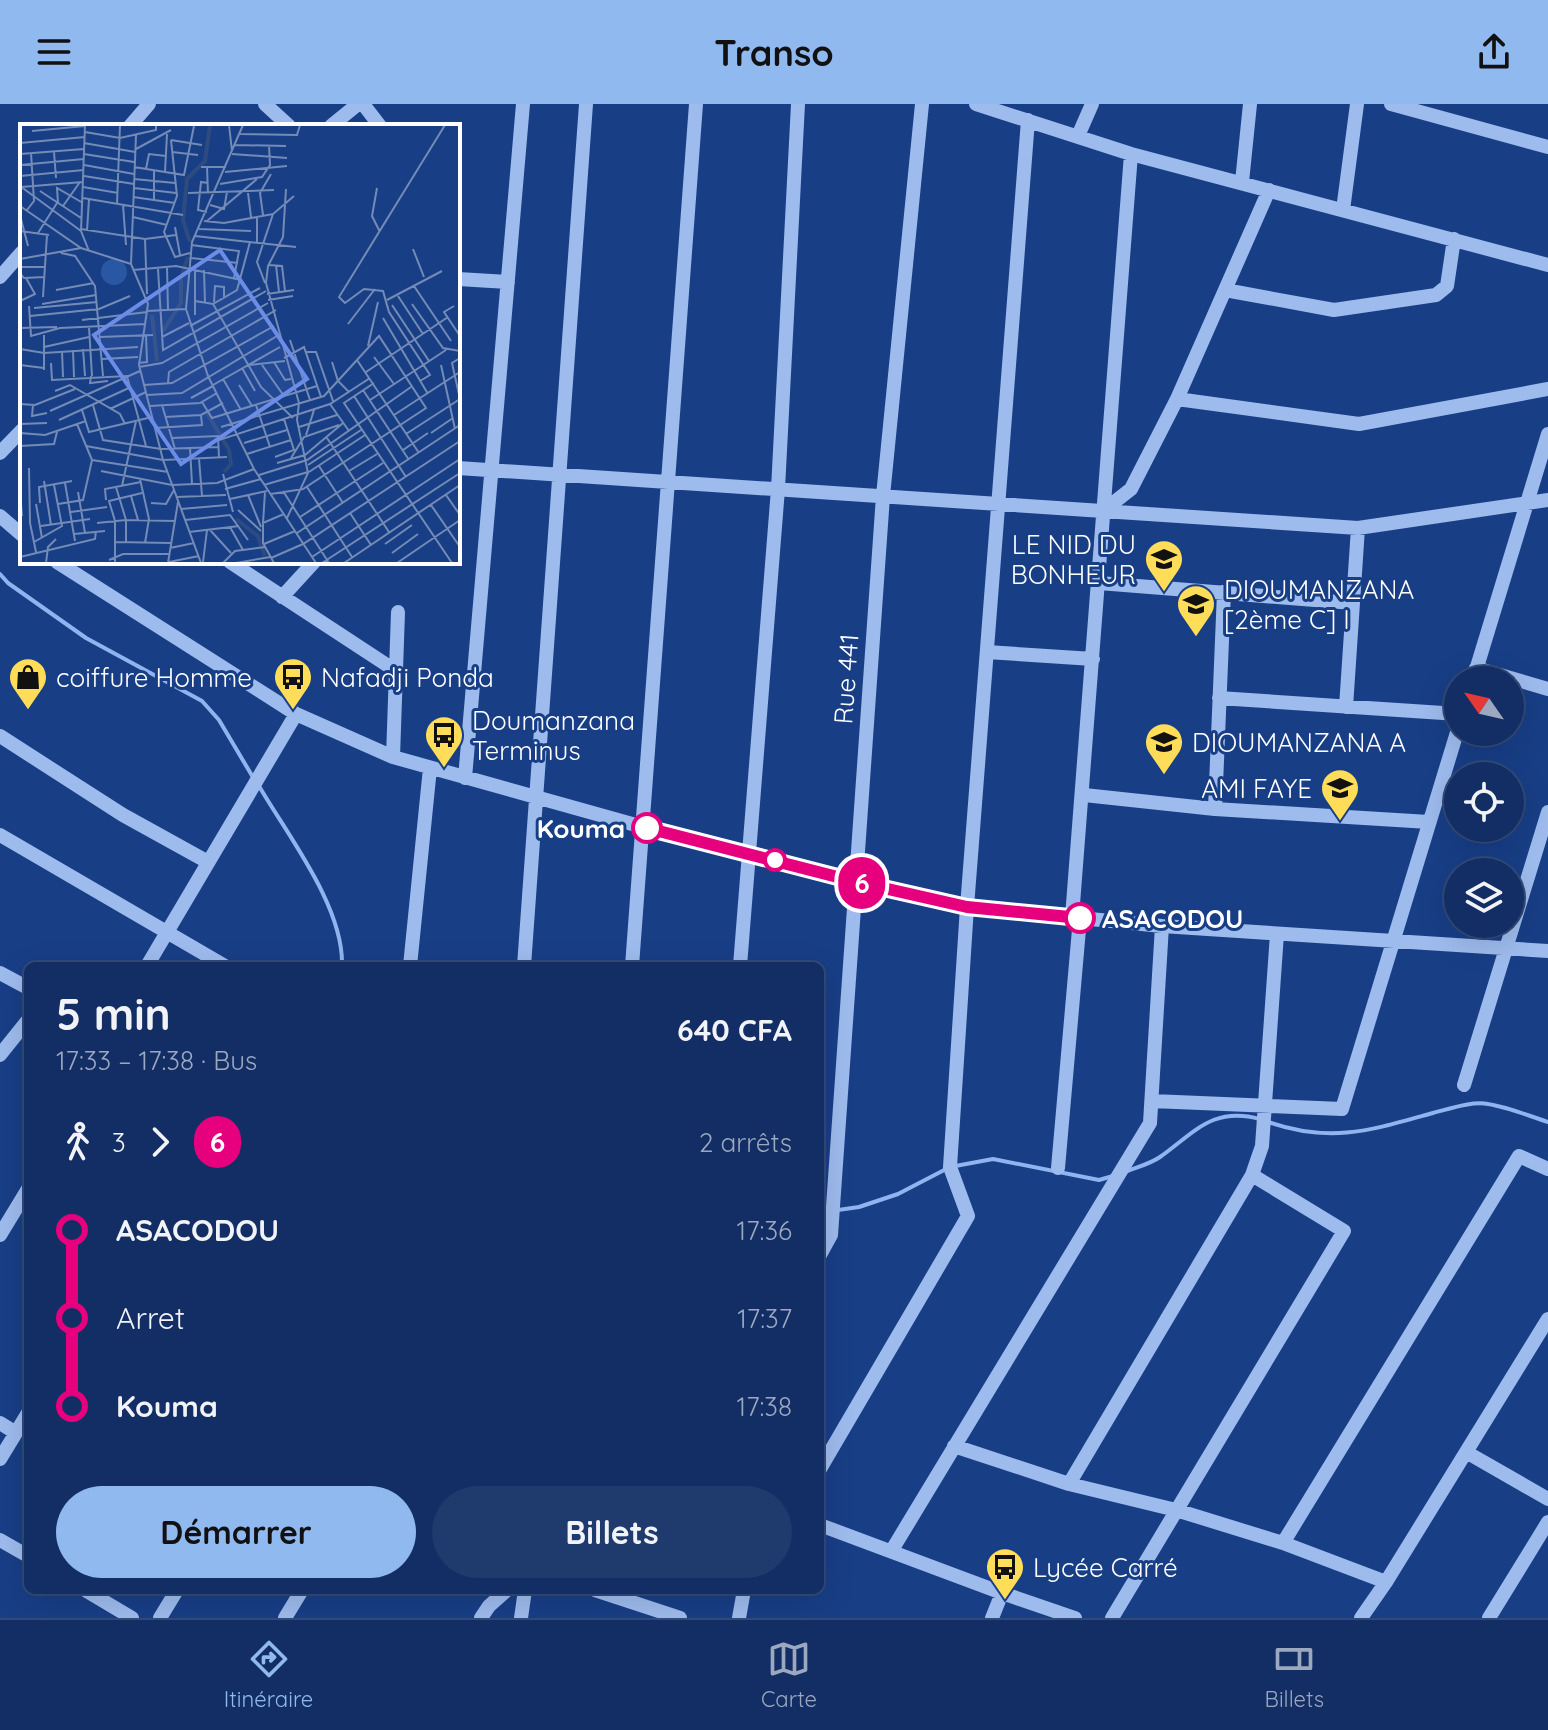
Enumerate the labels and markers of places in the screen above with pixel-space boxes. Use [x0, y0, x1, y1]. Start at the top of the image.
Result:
place label: LE NID DU BONHEUR [1011, 528, 1136, 591]
school or university icon: LE NID DU BONHEUR [1143, 538, 1185, 593]
place label: DIOUMANZANA [2ème C] I [1224, 573, 1414, 636]
school or university icon: DIOUMANZANA [2ème C] I [1175, 583, 1217, 638]
shop icon: coiffure Homme [7, 656, 49, 711]
bus stop icon: Nafadji Ponda [272, 656, 314, 711]
place label: coiffure Homme [56, 661, 252, 694]
place label: Nafadji Ponda [321, 661, 494, 694]
place label: Doumanzana Terminus [472, 704, 635, 767]
bus stop icon: Doumanzana Terminus [423, 714, 465, 769]
school or university icon: DIOUMANZANA A [1143, 721, 1185, 776]
place label: DIOUMANZANA A [1192, 726, 1406, 759]
school or university icon: AMI FAYE [1319, 767, 1361, 822]
place label: AMI FAYE [1201, 772, 1312, 805]
place label: Kouma [537, 812, 625, 845]
marker: Kouma [632, 813, 662, 843]
unlabelled marker [764, 849, 786, 871]
place label: ASACODOU [1102, 902, 1243, 935]
marker: ASACODOU [1065, 903, 1095, 933]
bus stop icon: Lycée Carré [984, 1546, 1026, 1601]
place label: Lycée Carré [1033, 1551, 1178, 1584]

